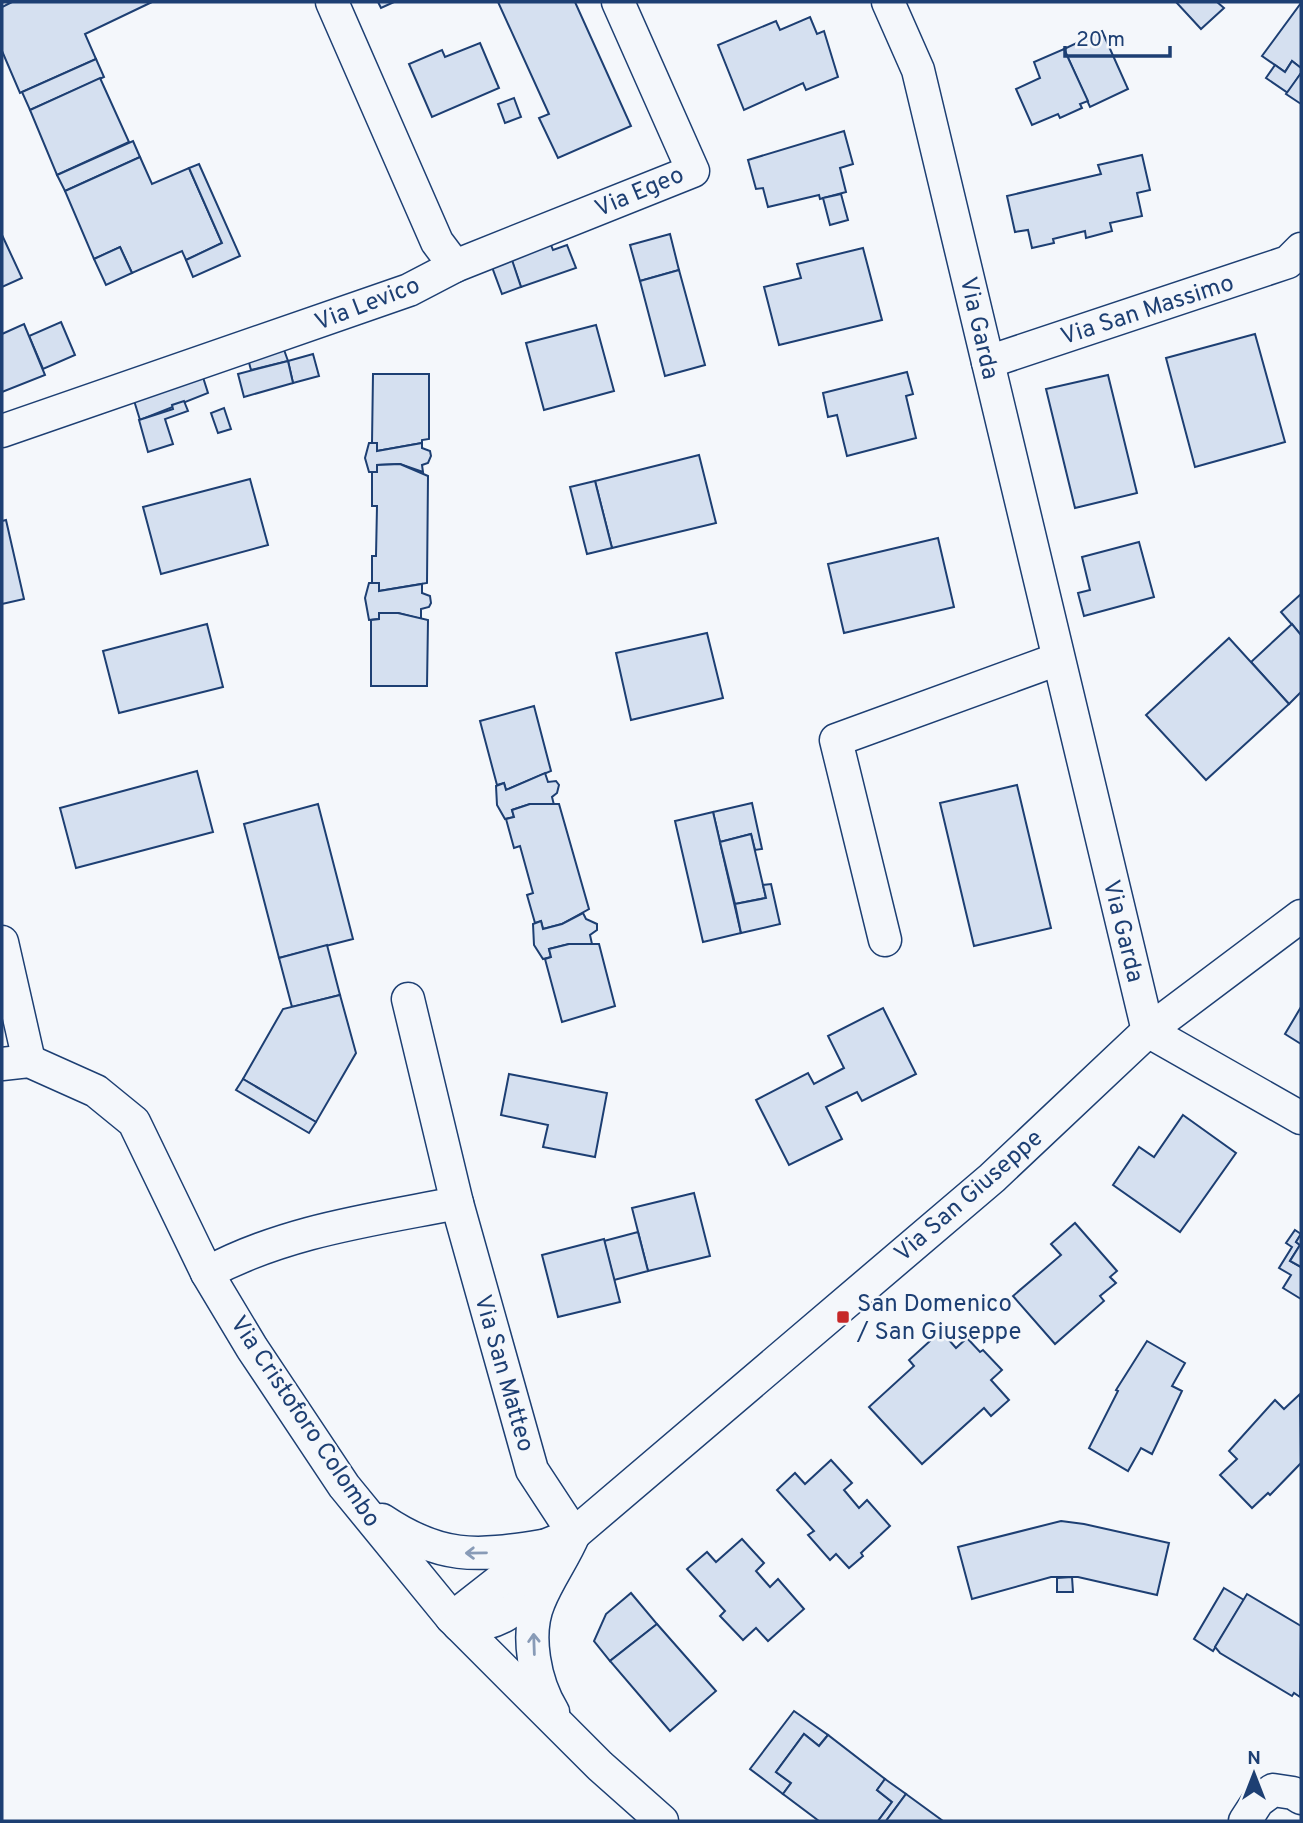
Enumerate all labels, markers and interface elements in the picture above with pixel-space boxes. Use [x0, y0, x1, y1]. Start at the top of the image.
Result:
scale bar [1065, 14, 1170, 58]
text: 20 m [1076, 27, 1125, 54]
street label: Via Egeo [591, 161, 689, 225]
street label: Via San Massimo [1057, 269, 1238, 353]
street label: Via Levico [311, 271, 424, 339]
street label: Via Garda [952, 274, 1004, 383]
street label: Via Garda [1095, 877, 1149, 986]
street label: Via San Giuseppe [889, 1124, 1050, 1269]
place label: San Domenico / San Giuseppe [856, 1290, 1021, 1348]
street label: Via San Matteo [466, 1292, 540, 1455]
marker: San Domenico / San Giuseppe [835, 1309, 851, 1325]
street label: Via Cristoforo Colombo [222, 1311, 386, 1534]
one-way arrow [465, 1546, 488, 1560]
one-way arrow [527, 1633, 541, 1656]
north arrow [1219, 1739, 1289, 1809]
text: N [1247, 1747, 1261, 1771]

